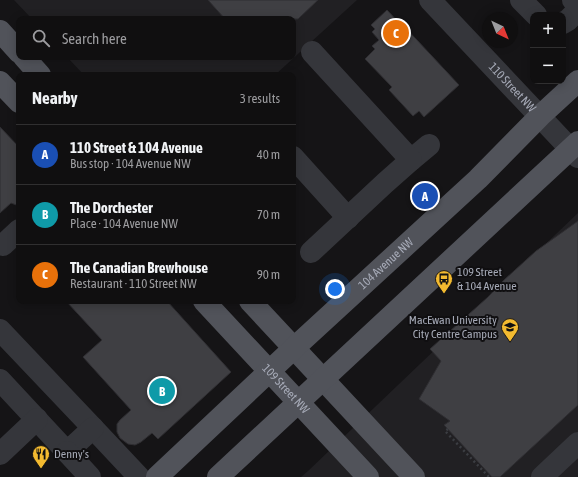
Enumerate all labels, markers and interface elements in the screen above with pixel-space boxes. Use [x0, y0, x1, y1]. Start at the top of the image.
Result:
north arrow [482, 12, 518, 48]
map controls [530, 12, 566, 84]
button: + [530, 12, 566, 48]
search box [16, 16, 296, 60]
pin: C [383, 18, 409, 48]
icon: search [30, 27, 52, 49]
text: Search here [62, 30, 127, 47]
button: − [530, 48, 566, 84]
street label: 110 Street NW [486, 60, 539, 115]
text: Nearby [32, 88, 78, 108]
text: 3 results [240, 91, 280, 106]
text: 110 Street & 104 Avenue [70, 139, 203, 156]
text: A [42, 147, 48, 162]
text: 40 m [257, 147, 280, 162]
text: Bus stop · 104 Avenue NW [70, 156, 191, 171]
pin: A [412, 181, 438, 211]
text: The Dorchester [70, 199, 153, 216]
text: B [42, 207, 48, 222]
text: 70 m [257, 207, 280, 222]
text: Place · 104 Avenue NW [70, 216, 178, 231]
street label: 104 Avenue NW [356, 235, 416, 292]
text: The Canadian Brewhouse [70, 259, 208, 276]
place label: 109 Street & 104 Avenue [457, 265, 517, 293]
text: C [42, 267, 48, 282]
text: 90 m [257, 267, 280, 282]
bus stop icon: 109 Street & 104 Avenue [434, 269, 454, 294]
text: Restaurant · 110 Street NW [70, 276, 197, 291]
your location [325, 279, 345, 299]
place label: MacEwan University City Centre Campus [409, 313, 497, 341]
school or university icon: MacEwan University City Centre Campus [500, 317, 520, 342]
street label: 109 Street NW [259, 361, 312, 417]
pin: B [149, 376, 175, 406]
restaurant icon: Denny's [31, 444, 51, 469]
place label: Denny's [54, 447, 89, 461]

